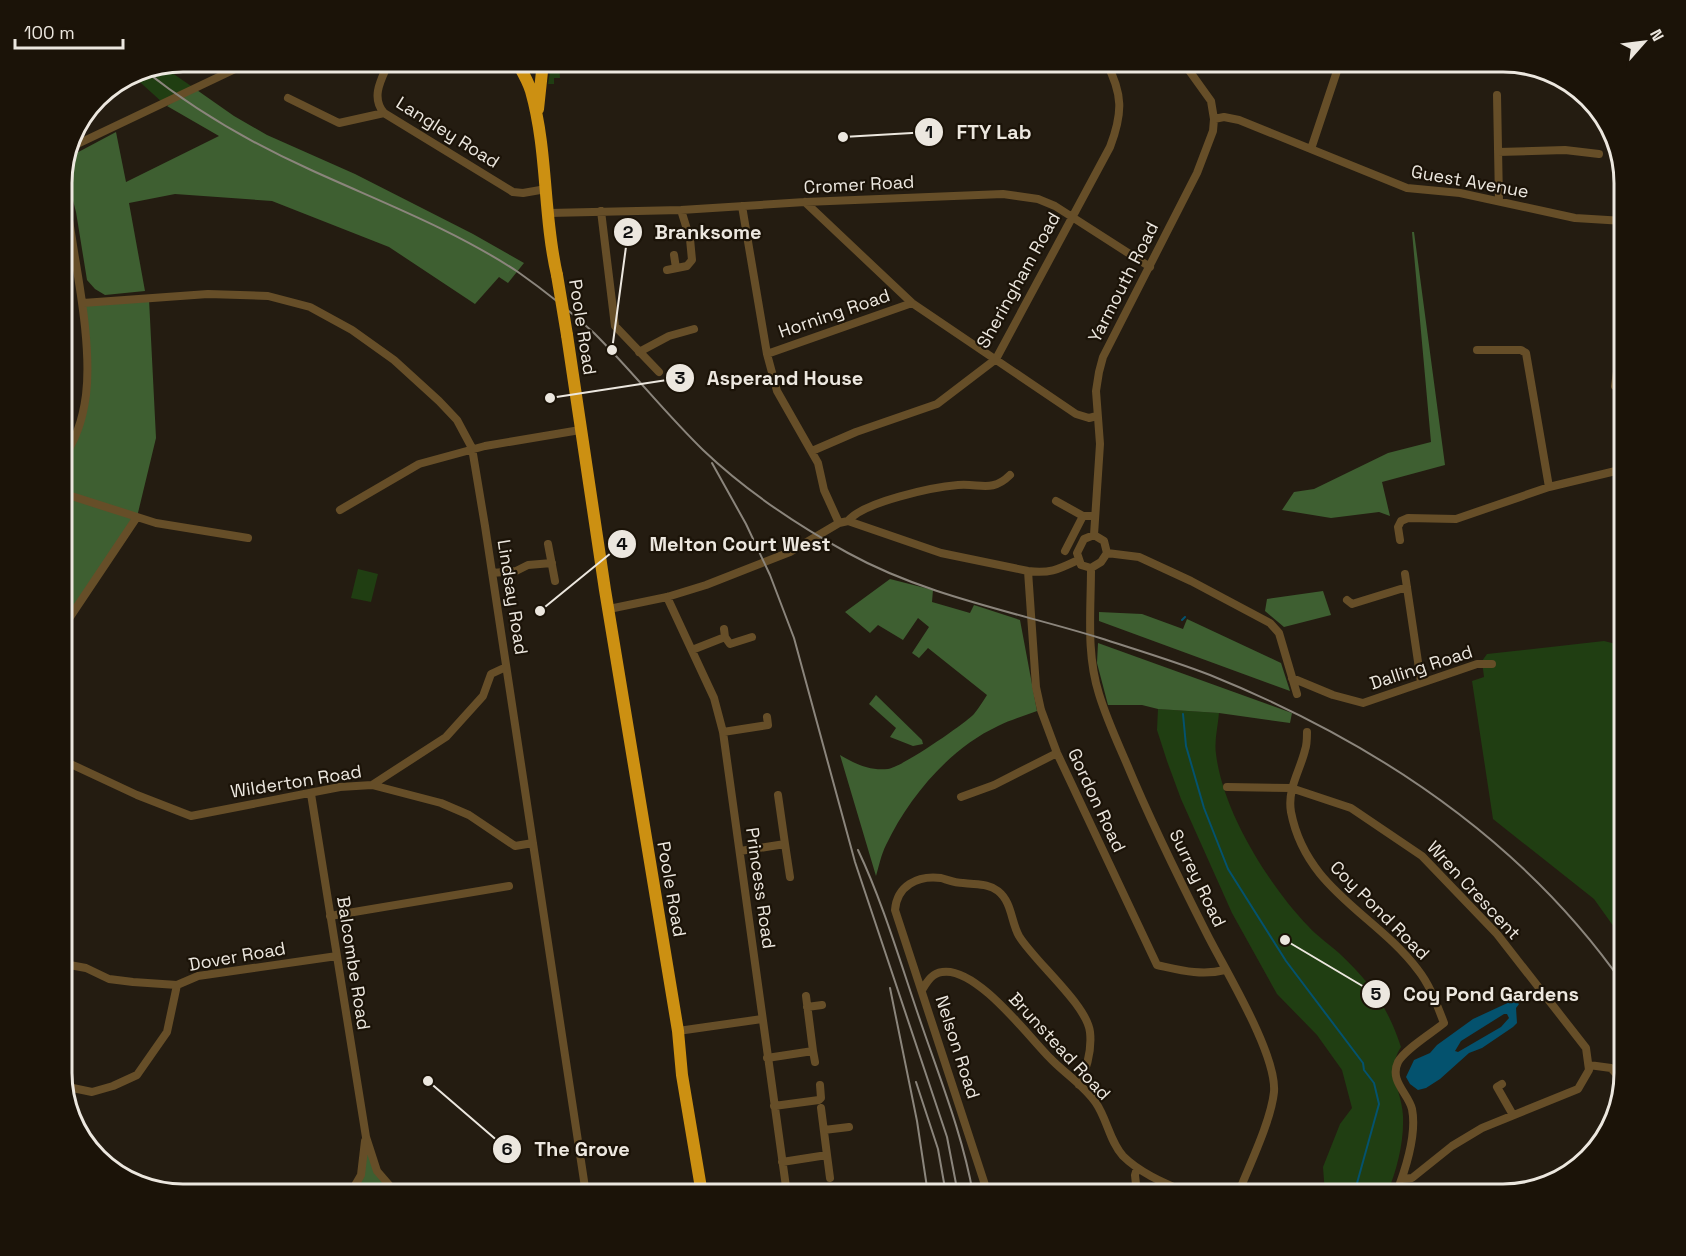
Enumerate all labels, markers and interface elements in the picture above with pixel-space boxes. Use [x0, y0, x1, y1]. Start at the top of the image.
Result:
scale bar [15, 12, 123, 50]
north arrow [1614, 12, 1674, 72]
text: 100 m [24, 21, 75, 44]
text: N [1645, 26, 1669, 45]
street label: Langley Road [392, 91, 504, 173]
callout: FTY Lab [914, 113, 1044, 151]
text: FTY Lab [957, 119, 1031, 145]
text: 1 [925, 120, 933, 143]
street label: Guest Avenue [1409, 159, 1531, 203]
street label: Cromer Road [803, 170, 915, 198]
street label: Sheringham Road [971, 208, 1065, 352]
callout: Branksome [613, 213, 774, 251]
street label: Yarmouth Road [1083, 218, 1163, 346]
text: Branksome [654, 219, 762, 245]
text: 2 [623, 220, 634, 243]
street label: Poole Road [564, 277, 602, 377]
street label: Horning Road [775, 283, 893, 343]
callout: Asperand House [665, 359, 875, 397]
text: Asperand House [707, 365, 863, 391]
text: 3 [675, 366, 686, 389]
callout: Melton Court West [607, 525, 842, 563]
text: Melton Court West [649, 531, 831, 557]
text: 4 [616, 532, 628, 555]
street label: Lindsay Road [493, 538, 533, 656]
street label: Dalling Road [1367, 640, 1475, 694]
street label: Gordon Road [1063, 744, 1131, 856]
street label: Wilderton Road [229, 759, 363, 803]
street label: Surrey Road [1164, 825, 1232, 931]
street label: Princess Road [741, 826, 781, 950]
street label: Wren Crescent [1422, 836, 1526, 944]
street label: Poole Road [652, 839, 692, 939]
street label: Coy Pond Road [1325, 855, 1435, 965]
street label: Balcombe Road [332, 894, 376, 1032]
street label: Dover Road [187, 936, 287, 976]
callout: Coy Pond Gardens [1361, 975, 1591, 1013]
text: Coy Pond Gardens [1403, 981, 1579, 1007]
text: 5 [1371, 982, 1382, 1005]
street label: Brunstead Road [1004, 987, 1116, 1105]
street label: Nelson Road [930, 992, 986, 1102]
callout: The Grove [492, 1130, 642, 1168]
text: The Grove [534, 1136, 630, 1162]
text: 6 [501, 1137, 513, 1160]

